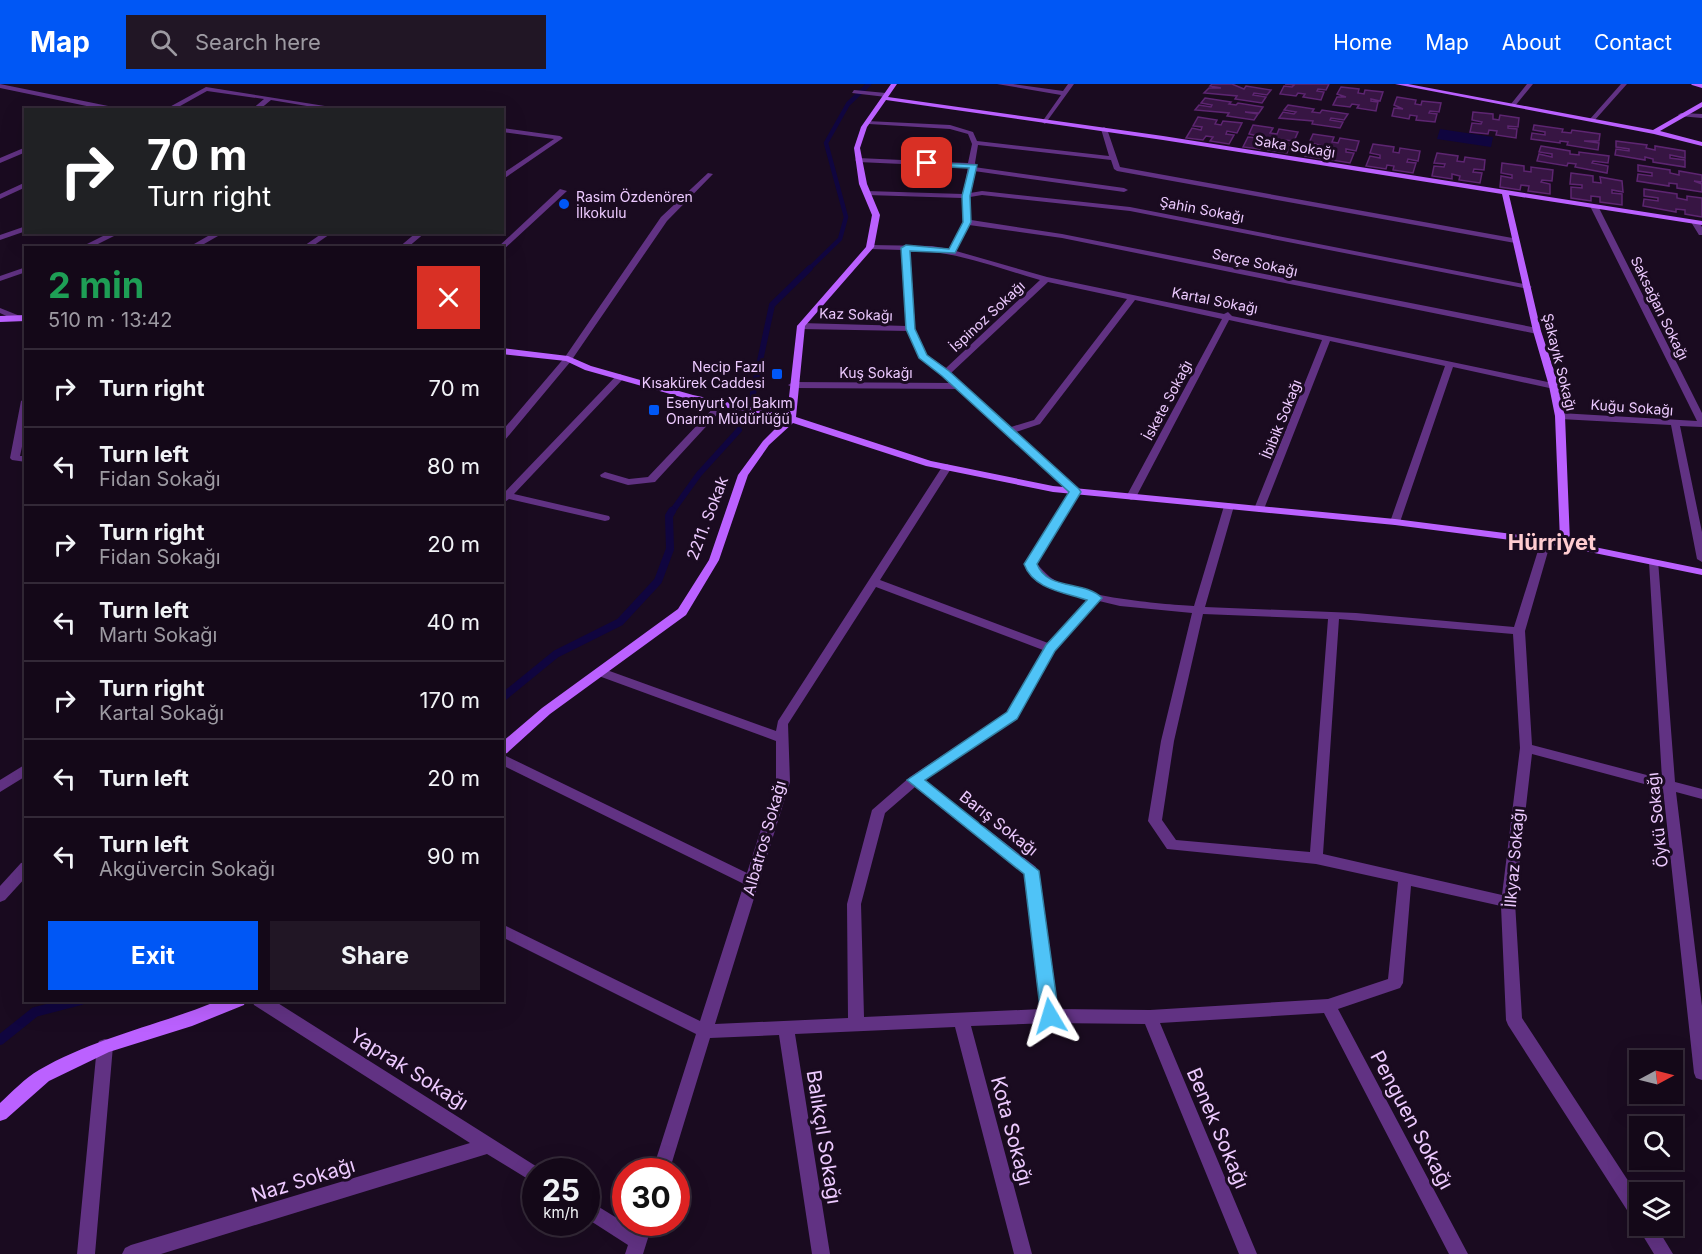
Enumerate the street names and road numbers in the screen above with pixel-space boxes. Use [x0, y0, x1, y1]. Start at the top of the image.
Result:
street label: Saka Sokağı [1254, 131, 1336, 161]
street label: Şahin Sokağı [1158, 192, 1246, 226]
street label: Serçe Sokağı [1211, 245, 1299, 279]
street label: Saksağan Sokağı [1628, 253, 1692, 363]
street label: İspinoz Sokağı [946, 277, 1028, 355]
street label: Kartal Sokağı [1170, 283, 1260, 317]
street label: Kaz Sokağı [819, 304, 893, 324]
street label: Şakayık Sokağı [1540, 311, 1580, 413]
street label: İskete Sokağı [1139, 357, 1195, 443]
street label: Kuş Sokağı [839, 364, 913, 381]
street label: İbibik Sokağı [1257, 377, 1305, 461]
street label: Kuğu Sokağı [1590, 396, 1674, 418]
street label: 2211. Sokak [682, 473, 732, 563]
street label: Öykü Sokağı [1642, 772, 1672, 868]
street label: Albatros Sokağı [738, 778, 790, 898]
street label: Barış Sokağı [956, 786, 1042, 860]
street label: İlkyaz Sokağı [1500, 808, 1528, 908]
street label: Yaprak Sokağı [345, 1023, 473, 1115]
street label: Penguen Sokağı [1365, 1047, 1459, 1193]
street label: Benek Sokağı [1182, 1064, 1254, 1192]
street label: Balıkçıl Sokağı [802, 1068, 846, 1206]
street label: Kota Sokağı [986, 1074, 1038, 1188]
street label: Naz Sokağı [248, 1153, 358, 1207]

